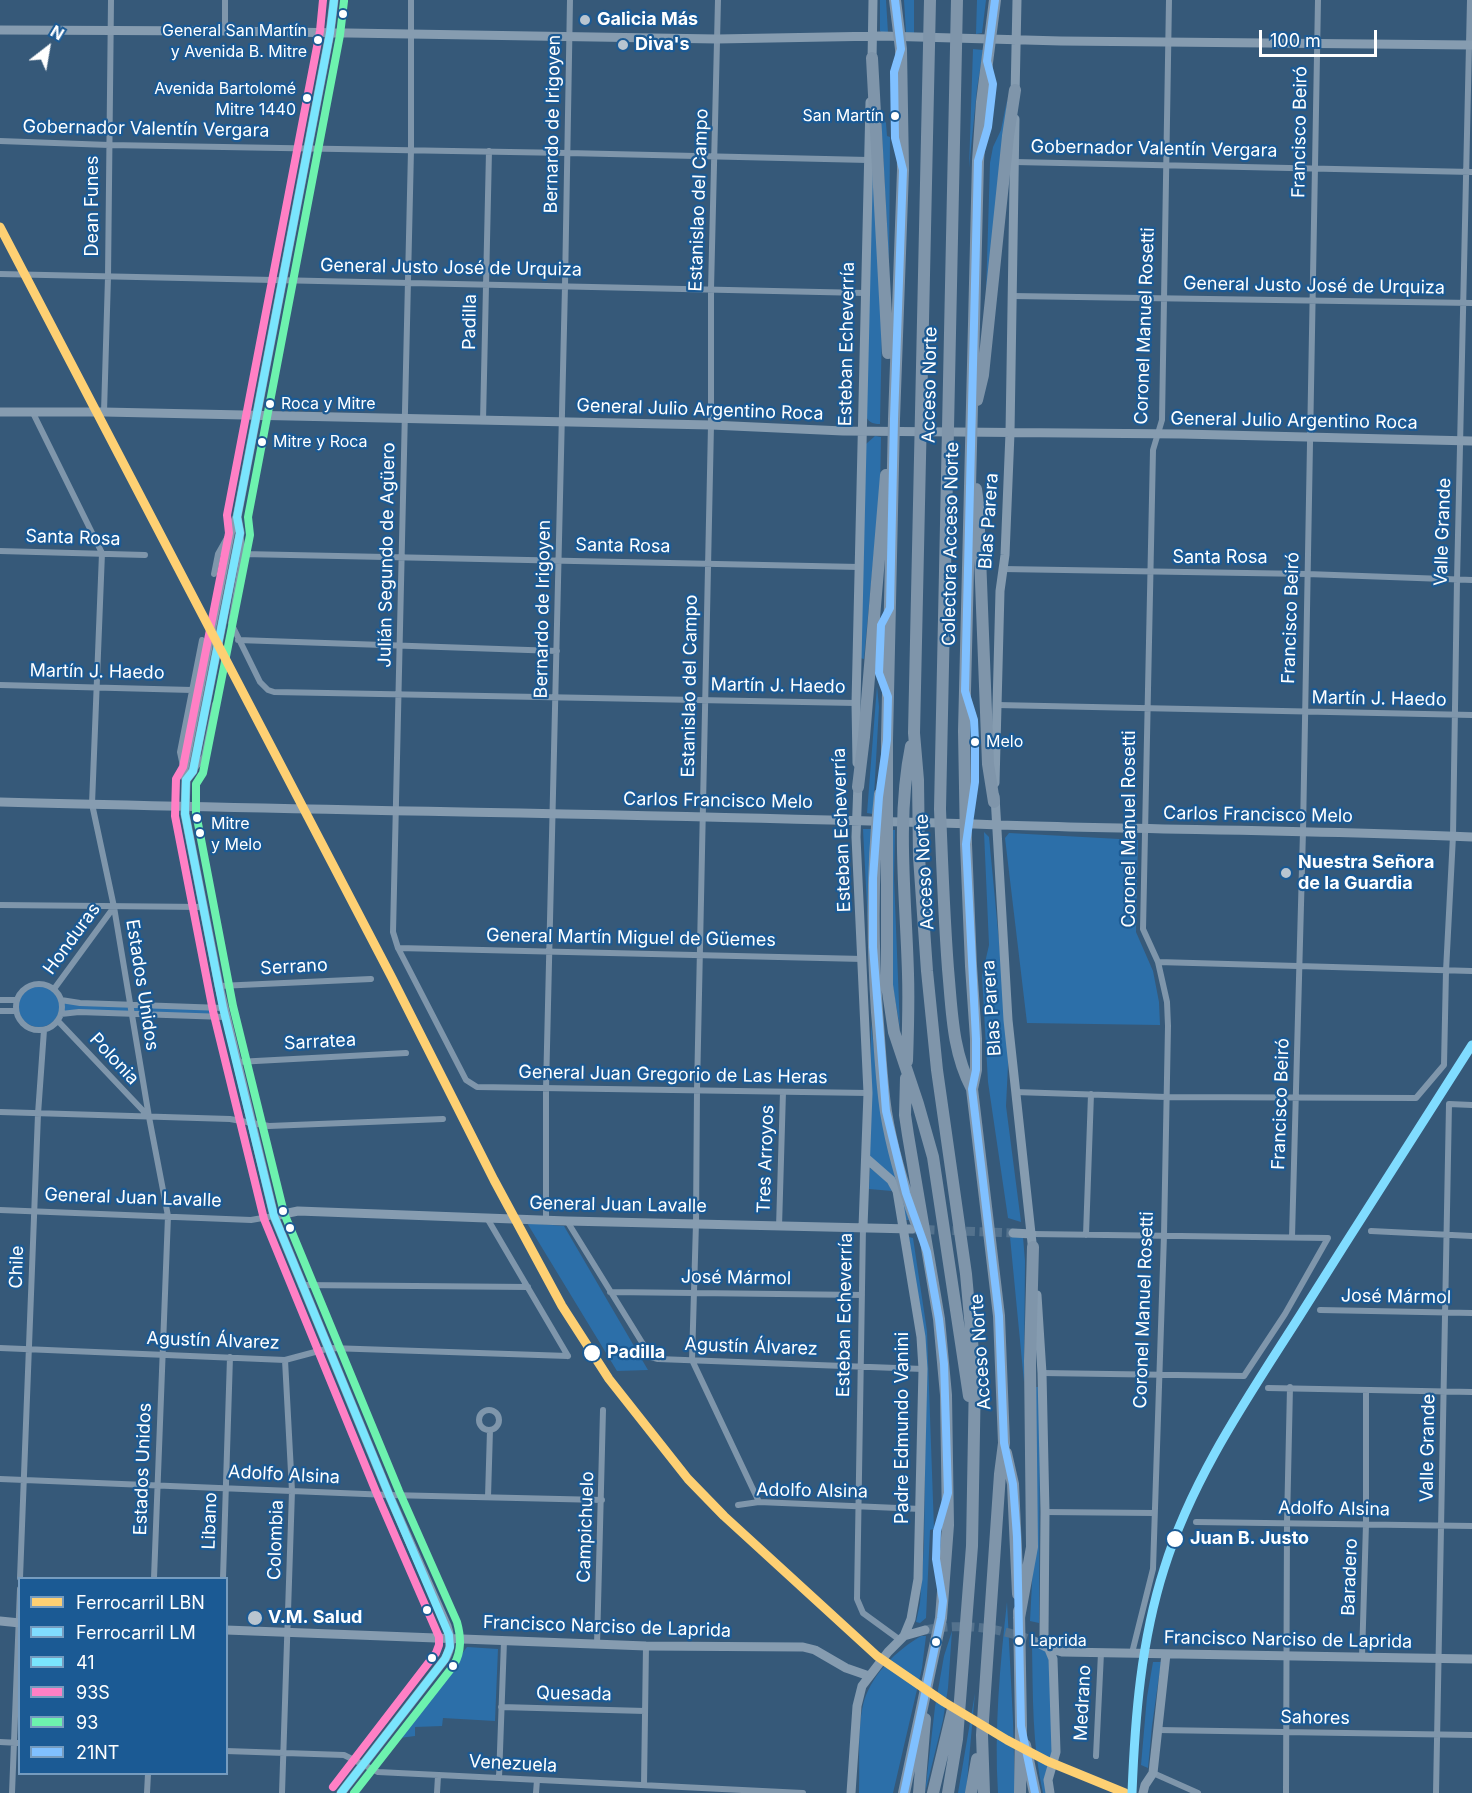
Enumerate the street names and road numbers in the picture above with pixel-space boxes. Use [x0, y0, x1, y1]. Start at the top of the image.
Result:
street label: Bernardo de Irigoyen [541, 35, 565, 213]
street label: Francisco Beiró [1288, 66, 1312, 198]
street label: Estanislao del Campo [685, 108, 713, 292]
street label: Gobernador Valentín Vergara [22, 116, 270, 142]
street label: Gobernador Valentín Vergara [1030, 136, 1278, 162]
street label: Dean Funes [82, 156, 104, 256]
street label: Coronel Manuel Rosetti [1131, 227, 1159, 425]
street label: General Justo José de Urquiza [320, 255, 582, 281]
street label: Esteban Echeverría [835, 262, 859, 426]
street label: General Justo José de Urquiza [1183, 273, 1445, 299]
street label: Padilla [459, 294, 481, 350]
street label: Acceso Norte [918, 327, 942, 443]
street label: General Julio Argentino Roca [576, 395, 824, 425]
street label: General Julio Argentino Roca [1170, 408, 1418, 434]
street label: Julián Segundo de Agüero [374, 442, 400, 668]
street label: Colectora Acceso Norte [938, 442, 964, 646]
street label: Blas Parera [975, 472, 1003, 570]
street label: Valle Grande [1430, 477, 1456, 587]
street label: Bernardo de Irigoyen [531, 520, 555, 698]
street label: Santa Rosa [25, 526, 121, 550]
street label: Santa Rosa [575, 534, 671, 558]
street label: Santa Rosa [1172, 547, 1268, 569]
street label: Francisco Beiró [1278, 552, 1304, 684]
street label: Estanislao del Campo [678, 594, 702, 778]
street label: Martín J. Haedo [29, 660, 165, 684]
street label: Martín J. Haedo [710, 674, 846, 698]
street label: Martín J. Haedo [1311, 687, 1447, 711]
street label: Coronel Manuel Rosetti [1119, 730, 1141, 928]
street label: Esteban Echeverría [828, 748, 856, 912]
street label: Carlos Francisco Melo [623, 789, 813, 813]
street label: Carlos Francisco Melo [1163, 803, 1353, 827]
street label: Acceso Norte [911, 813, 939, 931]
street label: Honduras [39, 899, 105, 979]
street label: Estados Unidos [121, 918, 163, 1052]
street label: General Martín Miguel de Güemes [486, 925, 776, 951]
street label: Serrano [260, 954, 328, 980]
street label: Blas Parera [978, 959, 1006, 1057]
street label: Polonia [85, 1029, 143, 1089]
street label: Sarratea [283, 1029, 357, 1055]
street label: Francisco Beiró [1268, 1038, 1294, 1170]
street label: General Juan Gregorio de Las Heras [518, 1062, 828, 1088]
street label: Tres Arroyos [753, 1104, 779, 1214]
street label: General Juan Lavalle [44, 1184, 222, 1212]
street label: General Juan Lavalle [529, 1193, 707, 1217]
street label: Coronel Manuel Rosetti [1130, 1211, 1158, 1409]
street label: Esteban Echeverría [833, 1233, 857, 1397]
street label: Chile [5, 1245, 29, 1289]
street label: José Mármol [681, 1266, 791, 1290]
street label: José Mármol [1341, 1285, 1451, 1309]
street label: Acceso Norte [966, 1293, 996, 1411]
street label: Agustín Álvarez [146, 1328, 280, 1354]
street label: Padre Edmundo Vanini [892, 1332, 914, 1524]
street label: Agustín Álvarez [684, 1334, 818, 1360]
street label: Valle Grande [1416, 1394, 1440, 1502]
street label: Estados Unidos [130, 1402, 156, 1536]
street label: Adolfo Alsina [228, 1461, 340, 1489]
street label: Campichuelo [573, 1471, 599, 1583]
street label: Adolfo Alsina [756, 1479, 868, 1503]
street label: Libano [198, 1492, 222, 1550]
street label: Adolfo Alsina [1278, 1497, 1390, 1521]
street label: Colombia [264, 1499, 288, 1581]
street label: Baradero [1338, 1538, 1362, 1616]
street label: Francisco Narciso de Laprida [482, 1612, 732, 1642]
street label: Francisco Narciso de Laprida [1164, 1627, 1412, 1653]
street label: Medrano [1070, 1664, 1096, 1742]
street label: Quesada [536, 1683, 612, 1705]
street label: Sahores [1280, 1707, 1350, 1729]
street label: Venezuela [468, 1751, 558, 1777]

